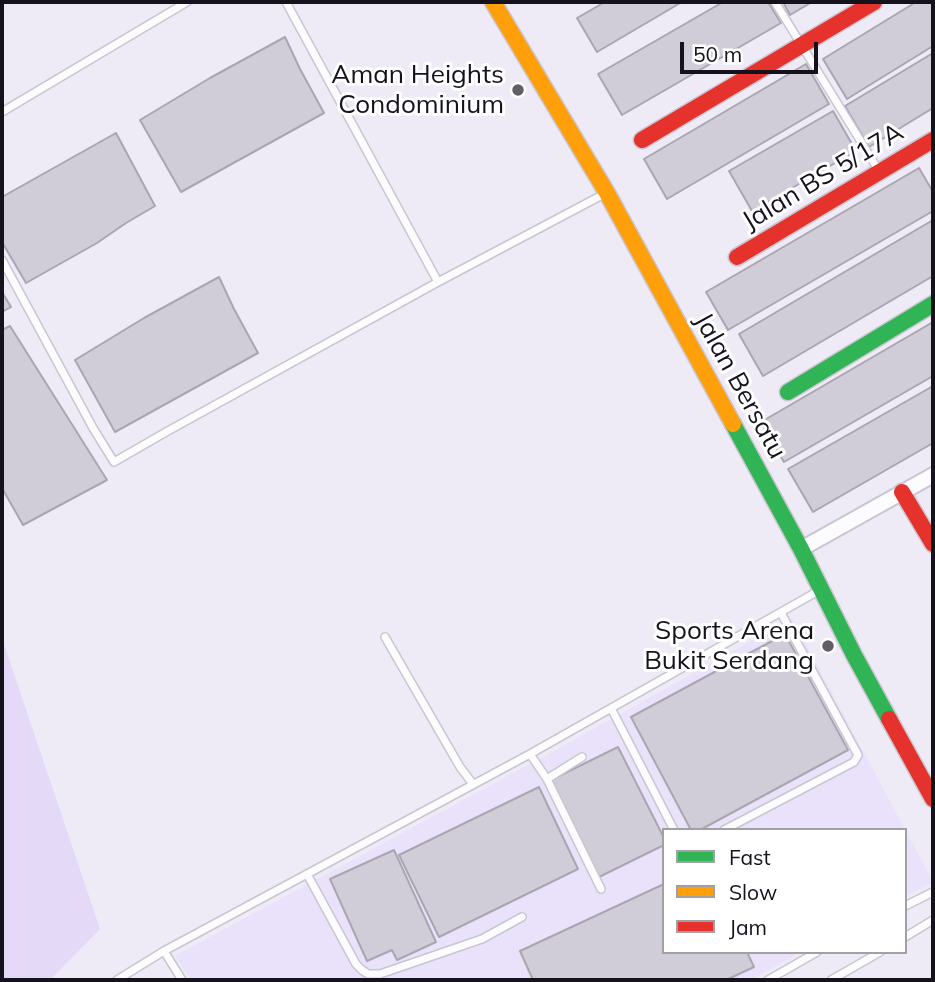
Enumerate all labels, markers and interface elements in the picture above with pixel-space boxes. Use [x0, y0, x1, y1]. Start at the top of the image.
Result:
scale bar [683, 28, 821, 72]
text: 50 m [693, 41, 742, 67]
place label: Aman Heights Condominium [331, 59, 504, 120]
marker: Aman Heights Condominium [510, 82, 526, 98]
street label: Jalan BS 5/17A [737, 117, 909, 237]
street label: Jalan Bersatu [687, 308, 793, 464]
place label: Sports Arena Bukit Serdang [644, 615, 814, 676]
marker: Sports Arena Bukit Serdang [820, 638, 836, 654]
legend [662, 828, 907, 954]
text: Fast [729, 844, 771, 870]
text: Slow [729, 879, 777, 905]
text: Jam [729, 914, 767, 940]

